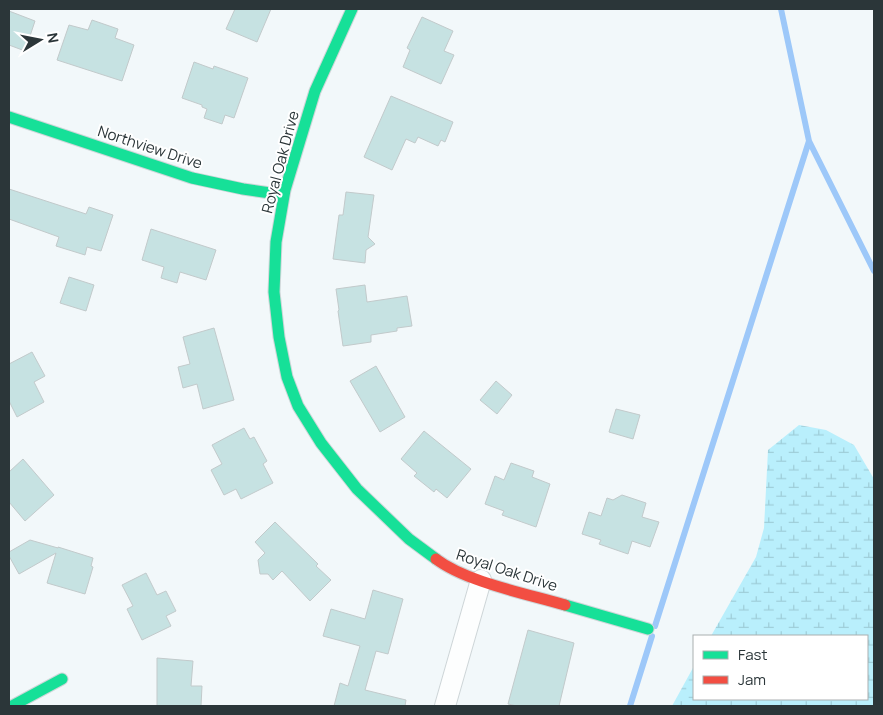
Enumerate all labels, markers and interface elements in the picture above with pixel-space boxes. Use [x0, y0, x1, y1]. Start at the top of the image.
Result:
north arrow [15, 15, 65, 65]
text: N [43, 31, 64, 44]
street label: Royal Oak Drive [256, 108, 304, 216]
street label: Northview Drive [95, 120, 205, 174]
street label: Royal Oak Drive [454, 544, 560, 596]
legend [693, 635, 868, 700]
text: Fast [738, 644, 767, 665]
text: Jam [738, 669, 766, 690]

